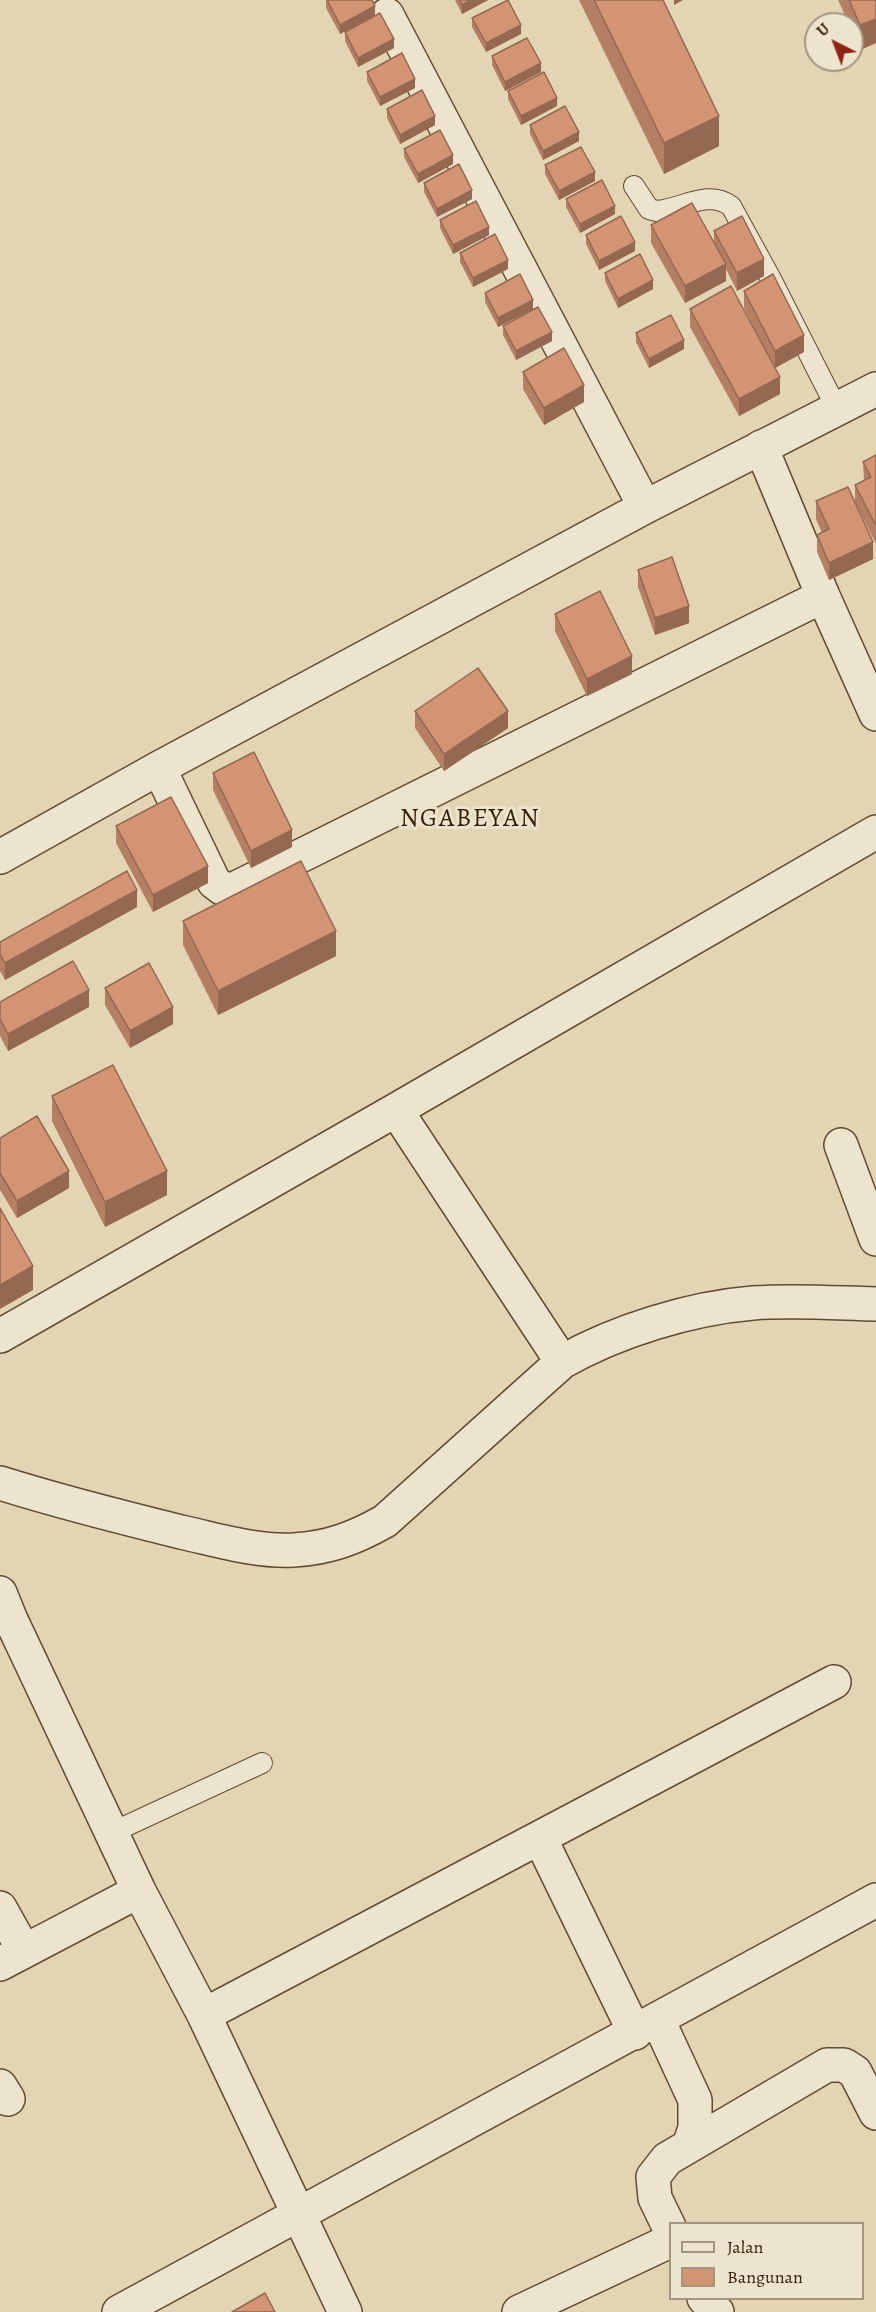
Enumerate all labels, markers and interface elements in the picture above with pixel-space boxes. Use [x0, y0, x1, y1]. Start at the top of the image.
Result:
north arrow [804, 12, 864, 72]
text: U [812, 18, 835, 42]
district label: NGABEYAN [400, 804, 540, 836]
legend [669, 2222, 864, 2300]
text: Jalan [727, 2235, 763, 2259]
text: Bangunan [727, 2265, 803, 2289]

